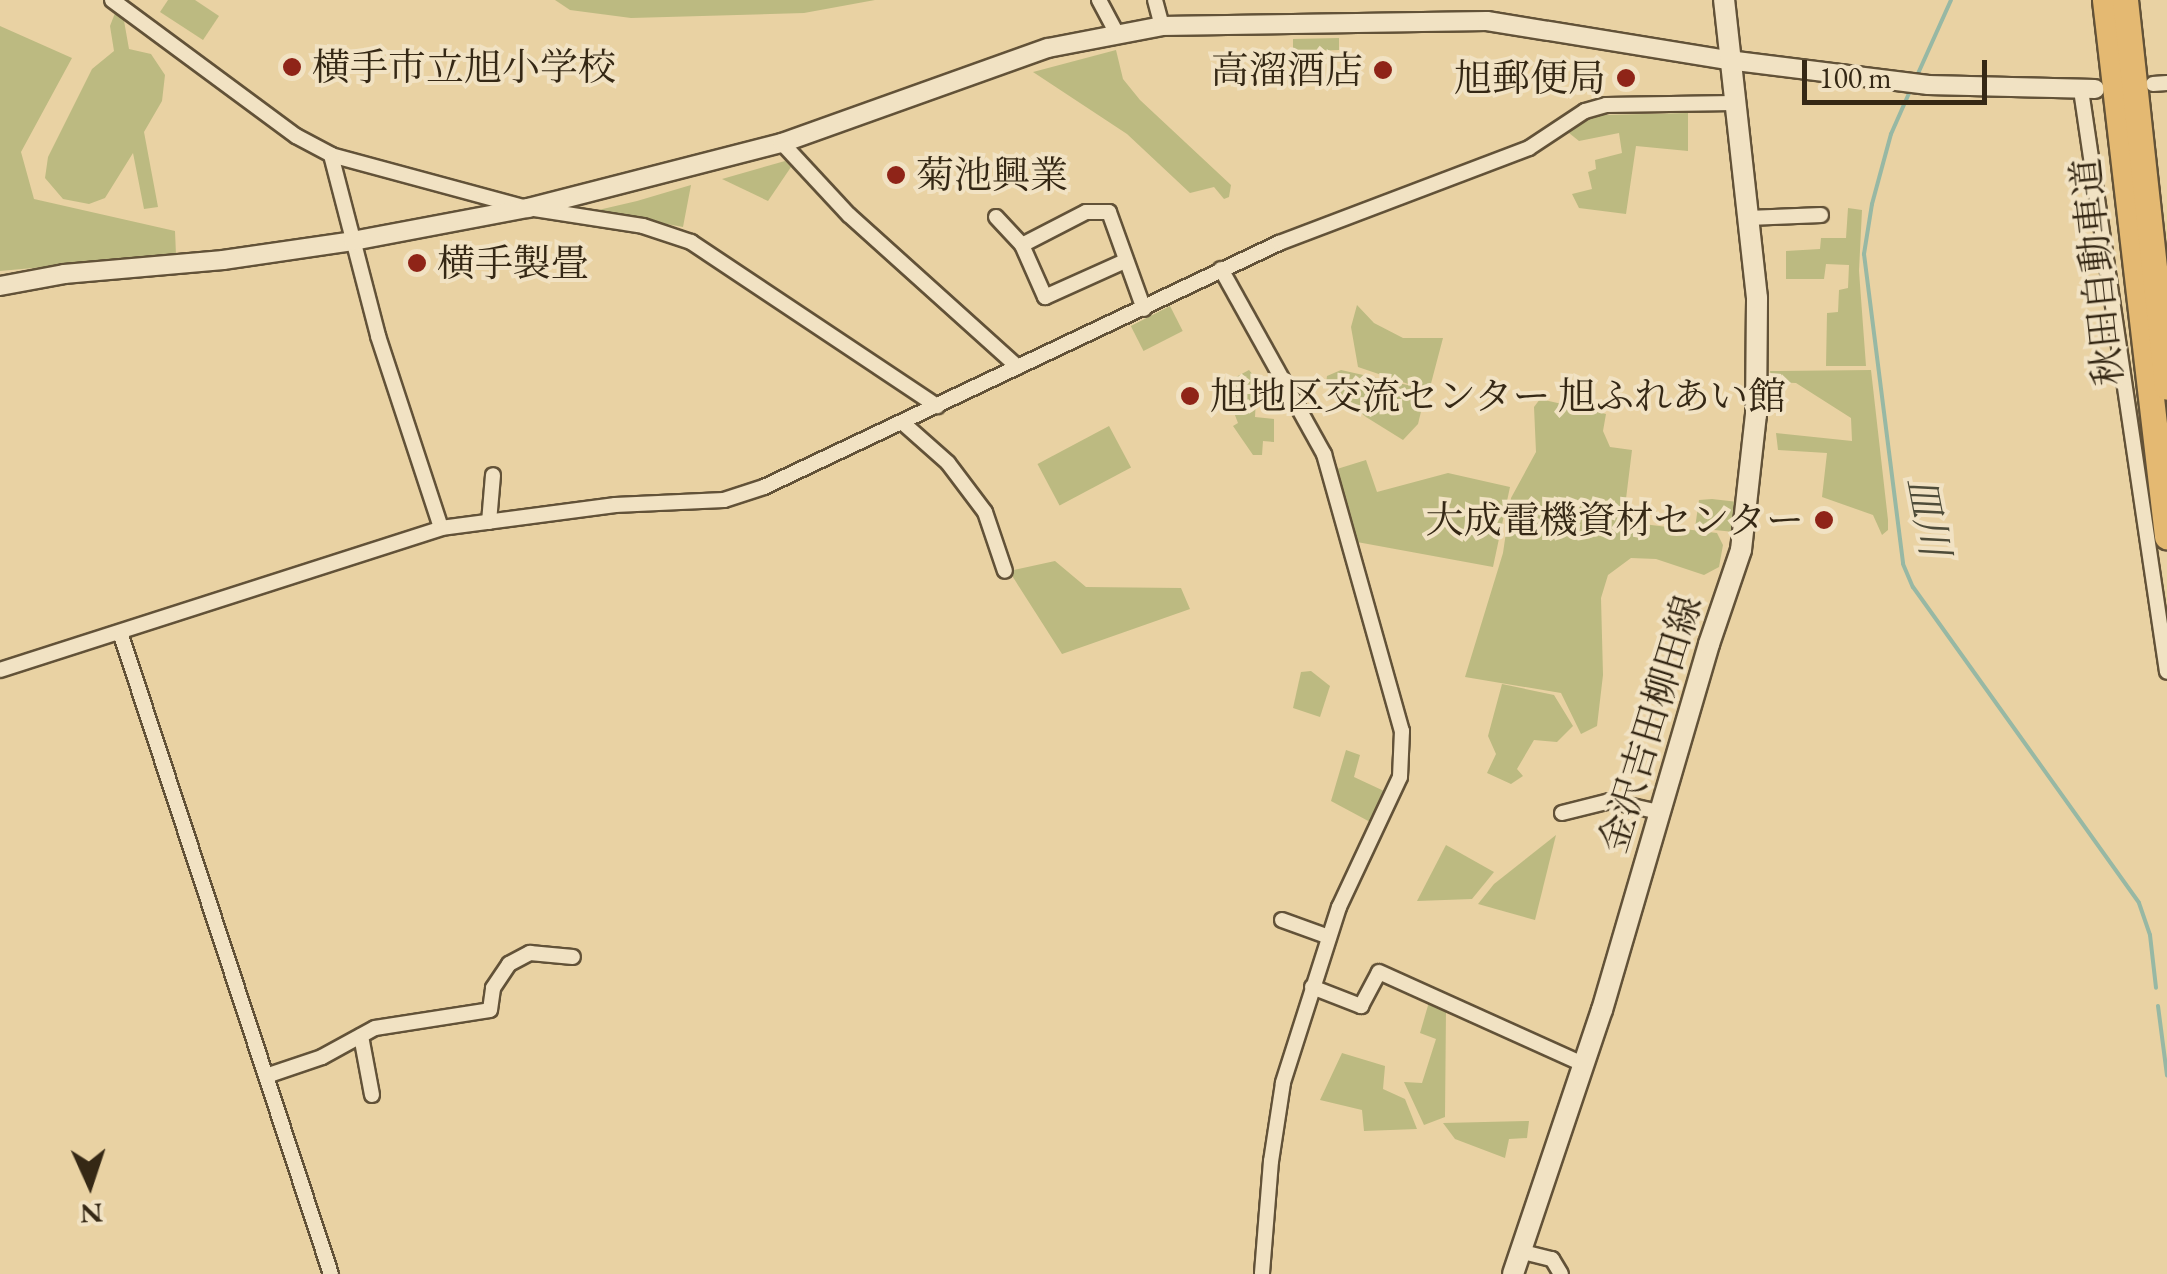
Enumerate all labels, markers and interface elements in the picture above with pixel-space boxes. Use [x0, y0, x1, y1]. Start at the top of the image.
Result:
scale bar [1807, 40, 1992, 102]
place label: 横手市立旭小学校 [312, 44, 616, 90]
place label: 高溜酒店 [1211, 47, 1363, 93]
place label: 旭郵便局 [1454, 55, 1606, 101]
marker: 横手市立旭小学校 [281, 56, 303, 78]
text: 100 m [1819, 58, 1892, 97]
marker: 高溜酒店 [1372, 59, 1394, 81]
marker: 旭郵便局 [1615, 67, 1637, 89]
place label: 菊池興業 [916, 152, 1068, 198]
street label: 秋田自動車道 [2062, 156, 2132, 388]
marker: 菊池興業 [885, 164, 907, 186]
place label: 横手製畳 [437, 240, 589, 286]
marker: 横手製畳 [406, 252, 428, 274]
place label: 旭地区交流センター 旭ふれあい館 [1210, 373, 1788, 419]
marker: 旭地区交流センター 旭ふれあい館 [1179, 385, 1201, 407]
water label: 皿川 [1898, 472, 1960, 560]
place label: 大成電機資材センター [1424, 497, 1804, 543]
marker: 大成電機資材センター [1813, 509, 1835, 531]
street label: 金沢吉田柳田線 [1589, 590, 1711, 858]
north arrow [40, 1134, 140, 1234]
text: N [79, 1195, 104, 1233]

